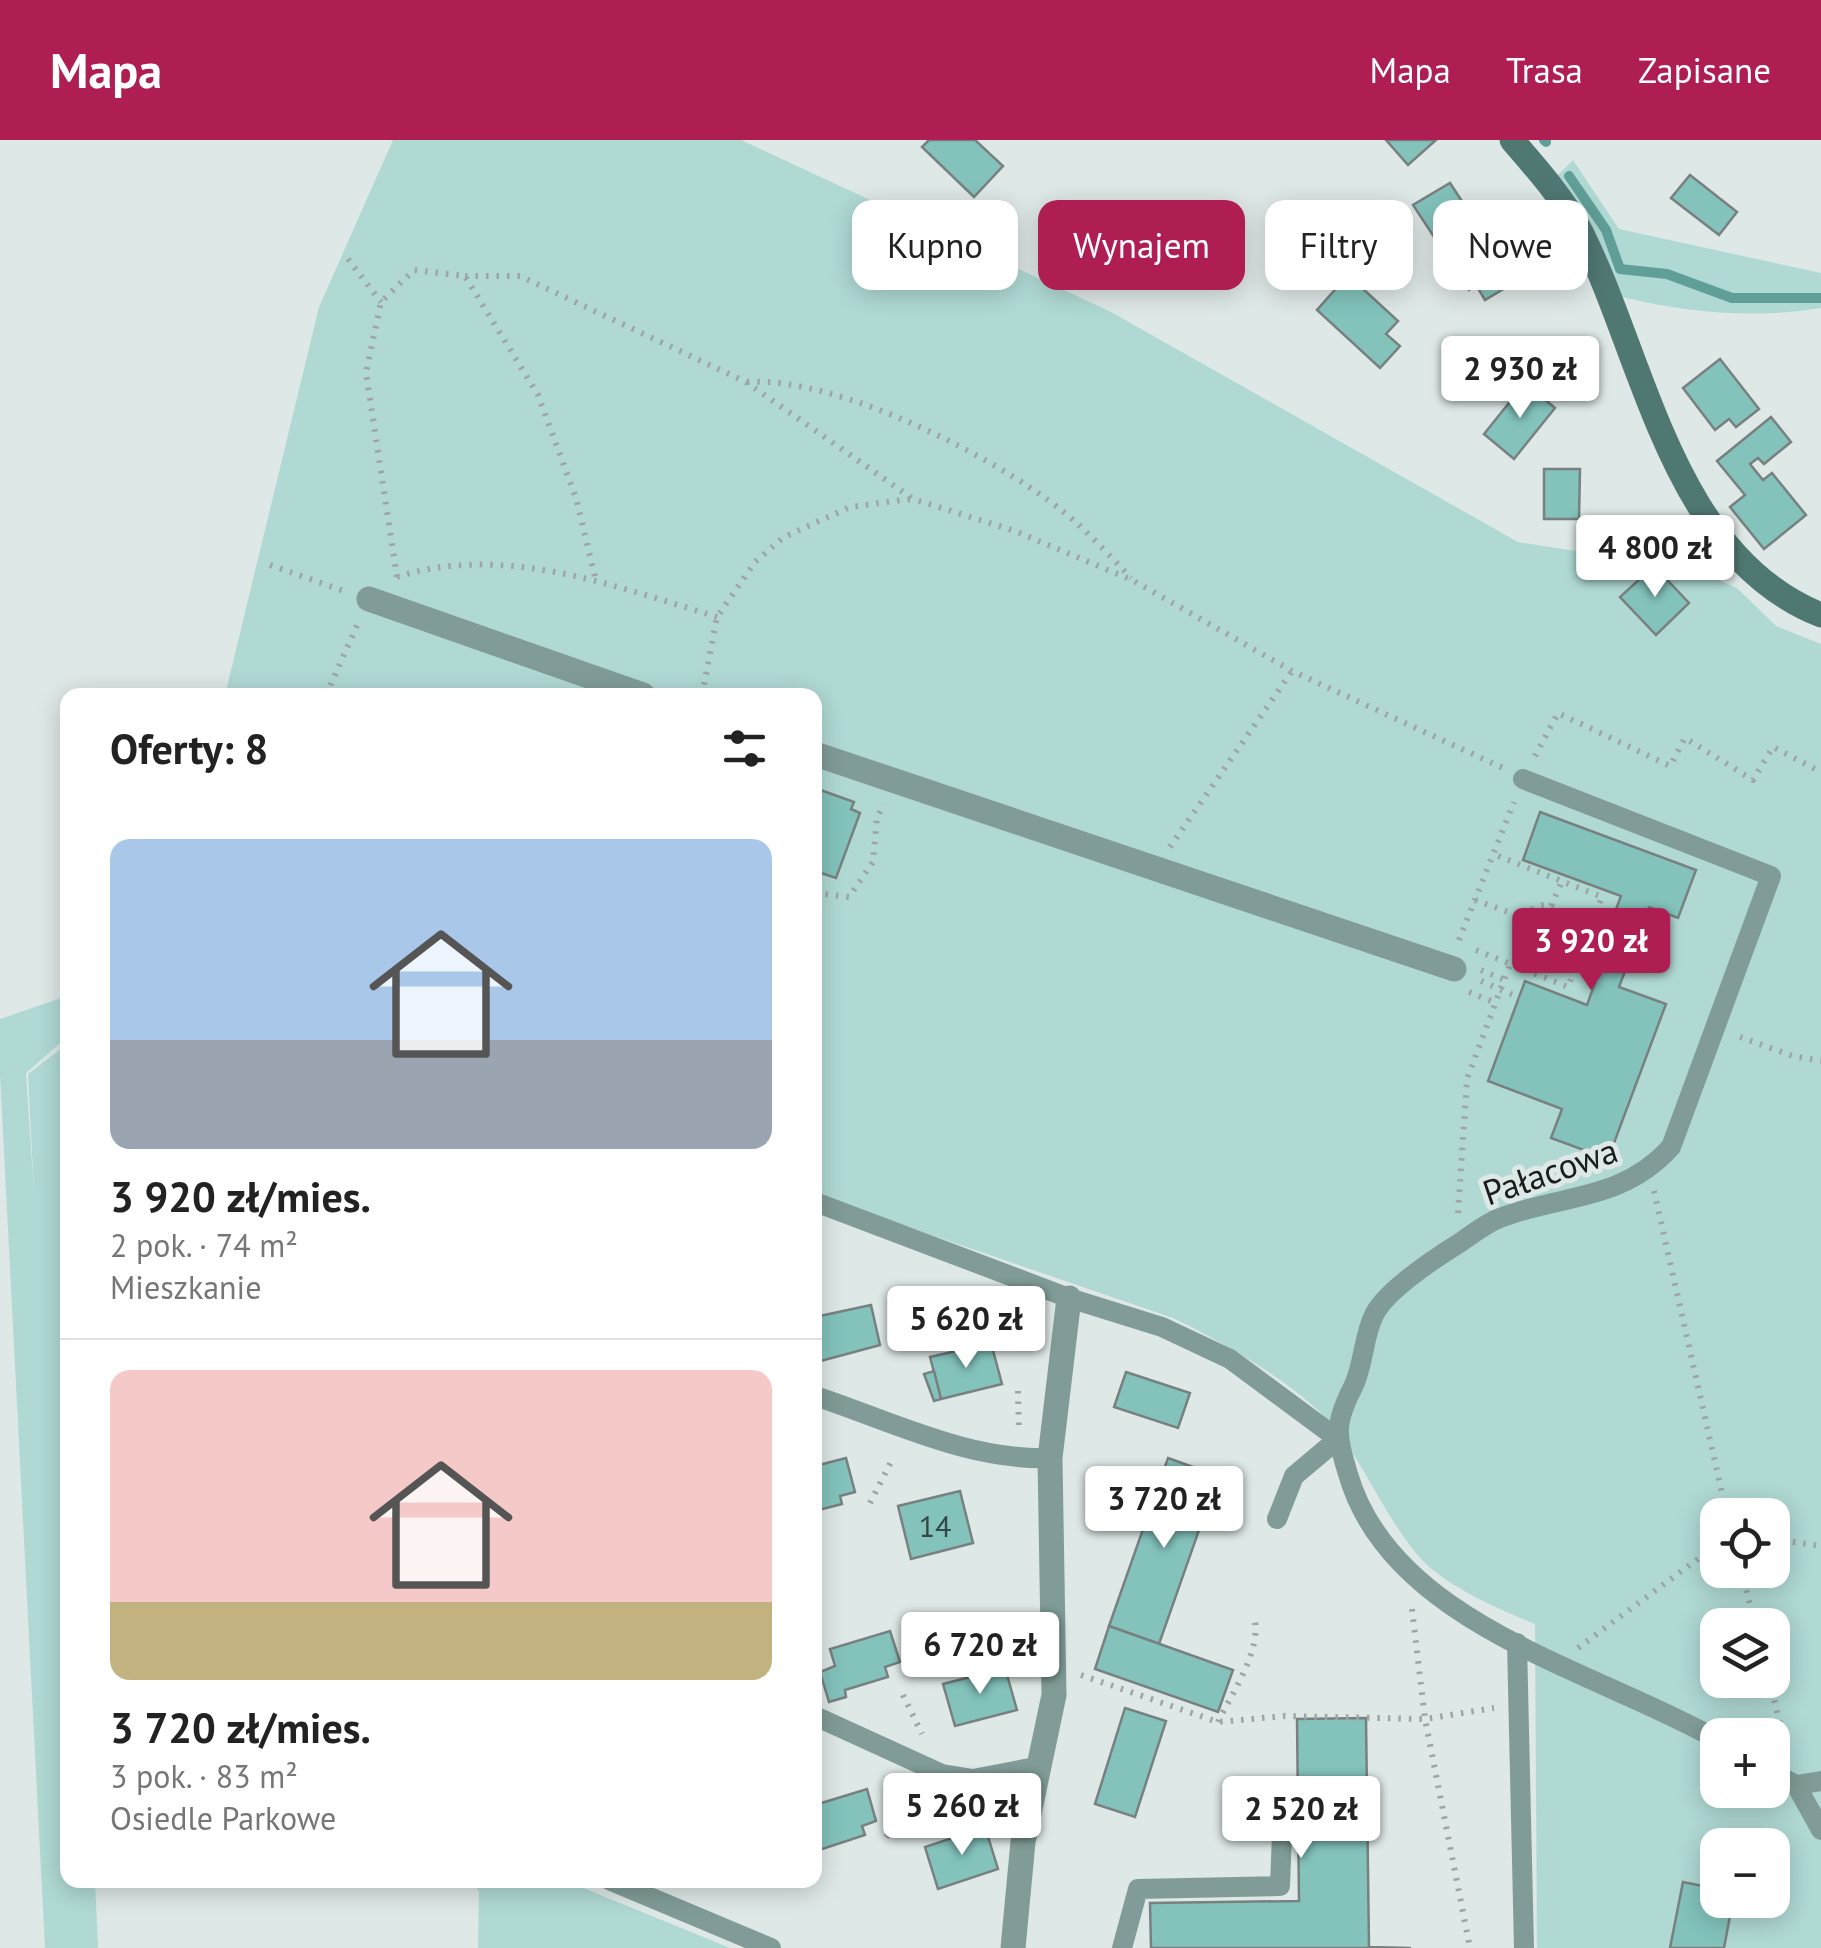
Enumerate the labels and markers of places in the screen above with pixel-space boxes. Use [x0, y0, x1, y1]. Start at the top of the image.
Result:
pin: 2 930 zł [1417, 336, 1623, 421]
pin: 4 800 zł [1552, 515, 1758, 600]
pin: 3 920 zł [1488, 908, 1694, 993]
pin: 5 620 zł [863, 1286, 1069, 1371]
pin: 3 720 zł [1061, 1466, 1267, 1551]
pin: 6 720 zł [877, 1612, 1083, 1697]
pin: 5 260 zł [859, 1773, 1065, 1858]
pin: 2 520 zł [1198, 1776, 1404, 1861]

